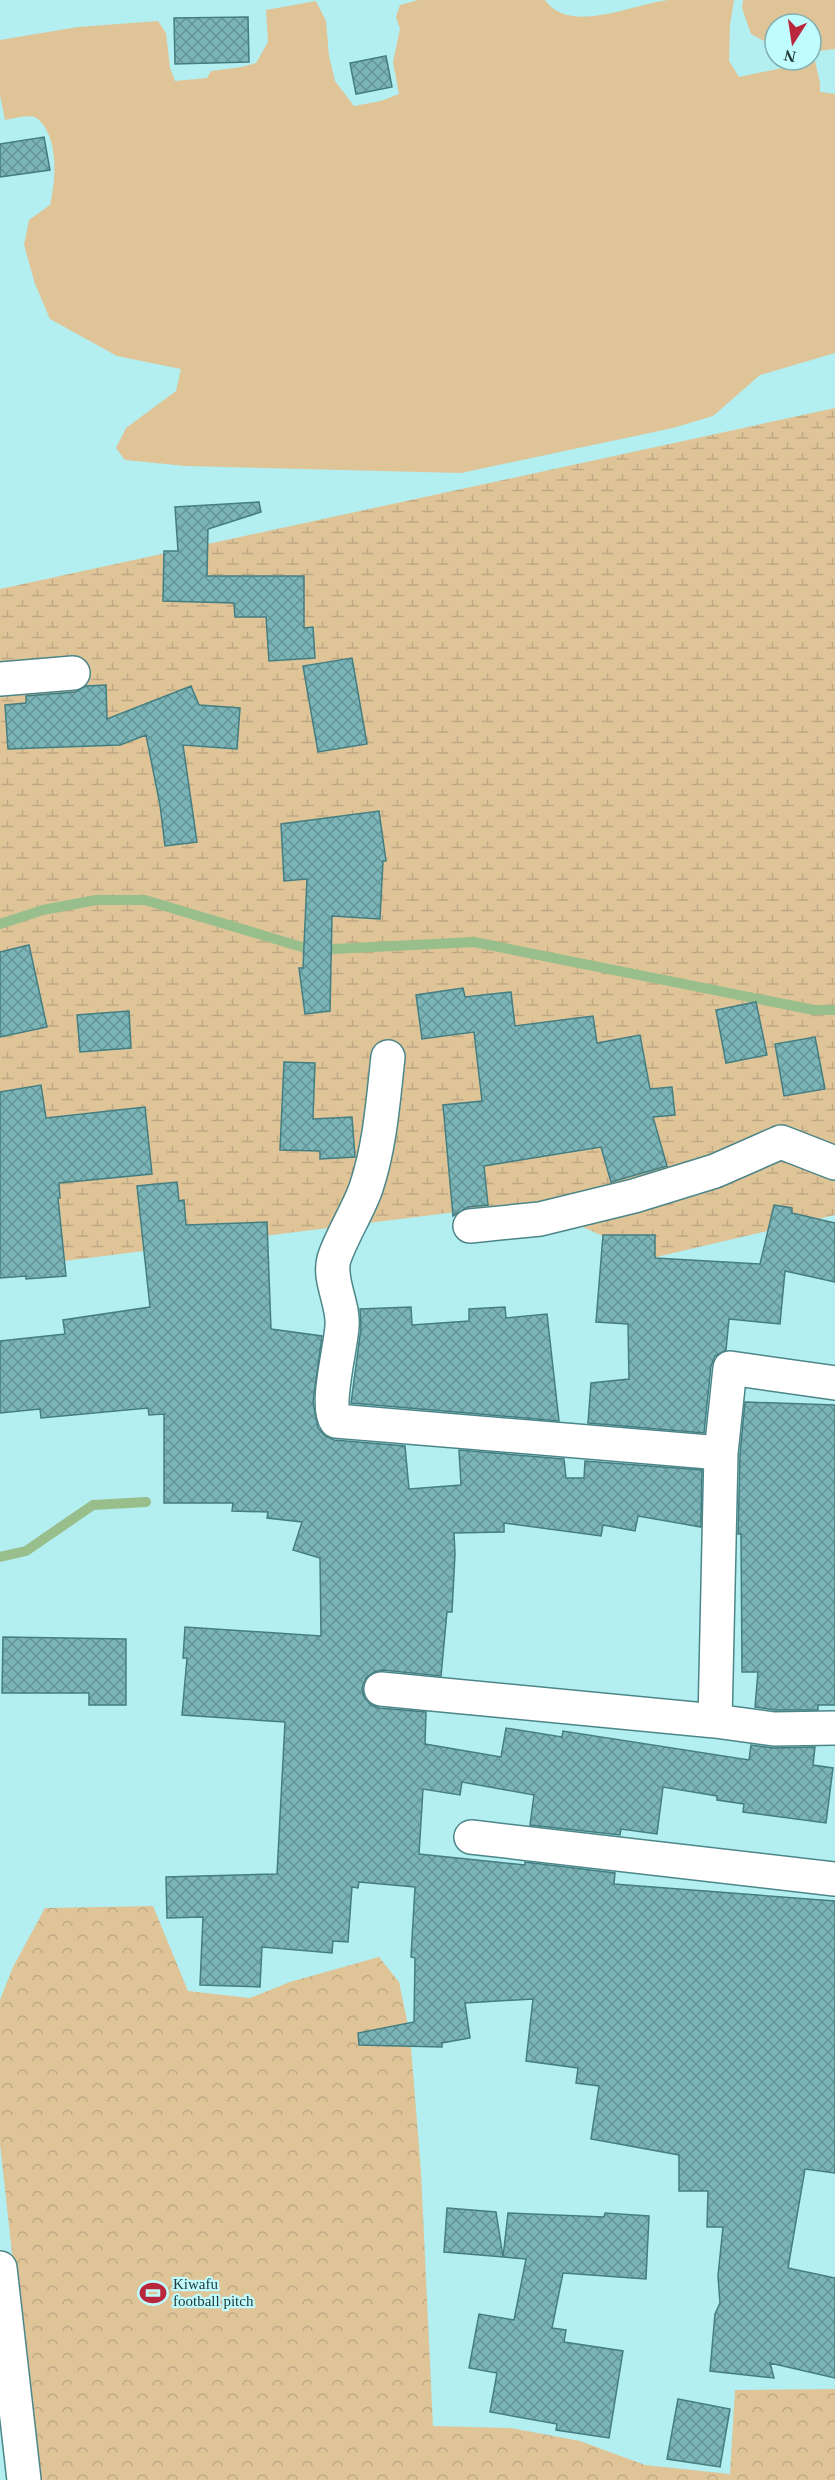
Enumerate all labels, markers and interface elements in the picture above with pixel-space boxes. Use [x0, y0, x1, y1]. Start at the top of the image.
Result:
north arrow [763, 12, 823, 72]
text: N [782, 47, 797, 66]
place label: Kiwafu football pitch [173, 2276, 254, 2309]
sports icon: Kiwafu football pitch [138, 2278, 168, 2308]

